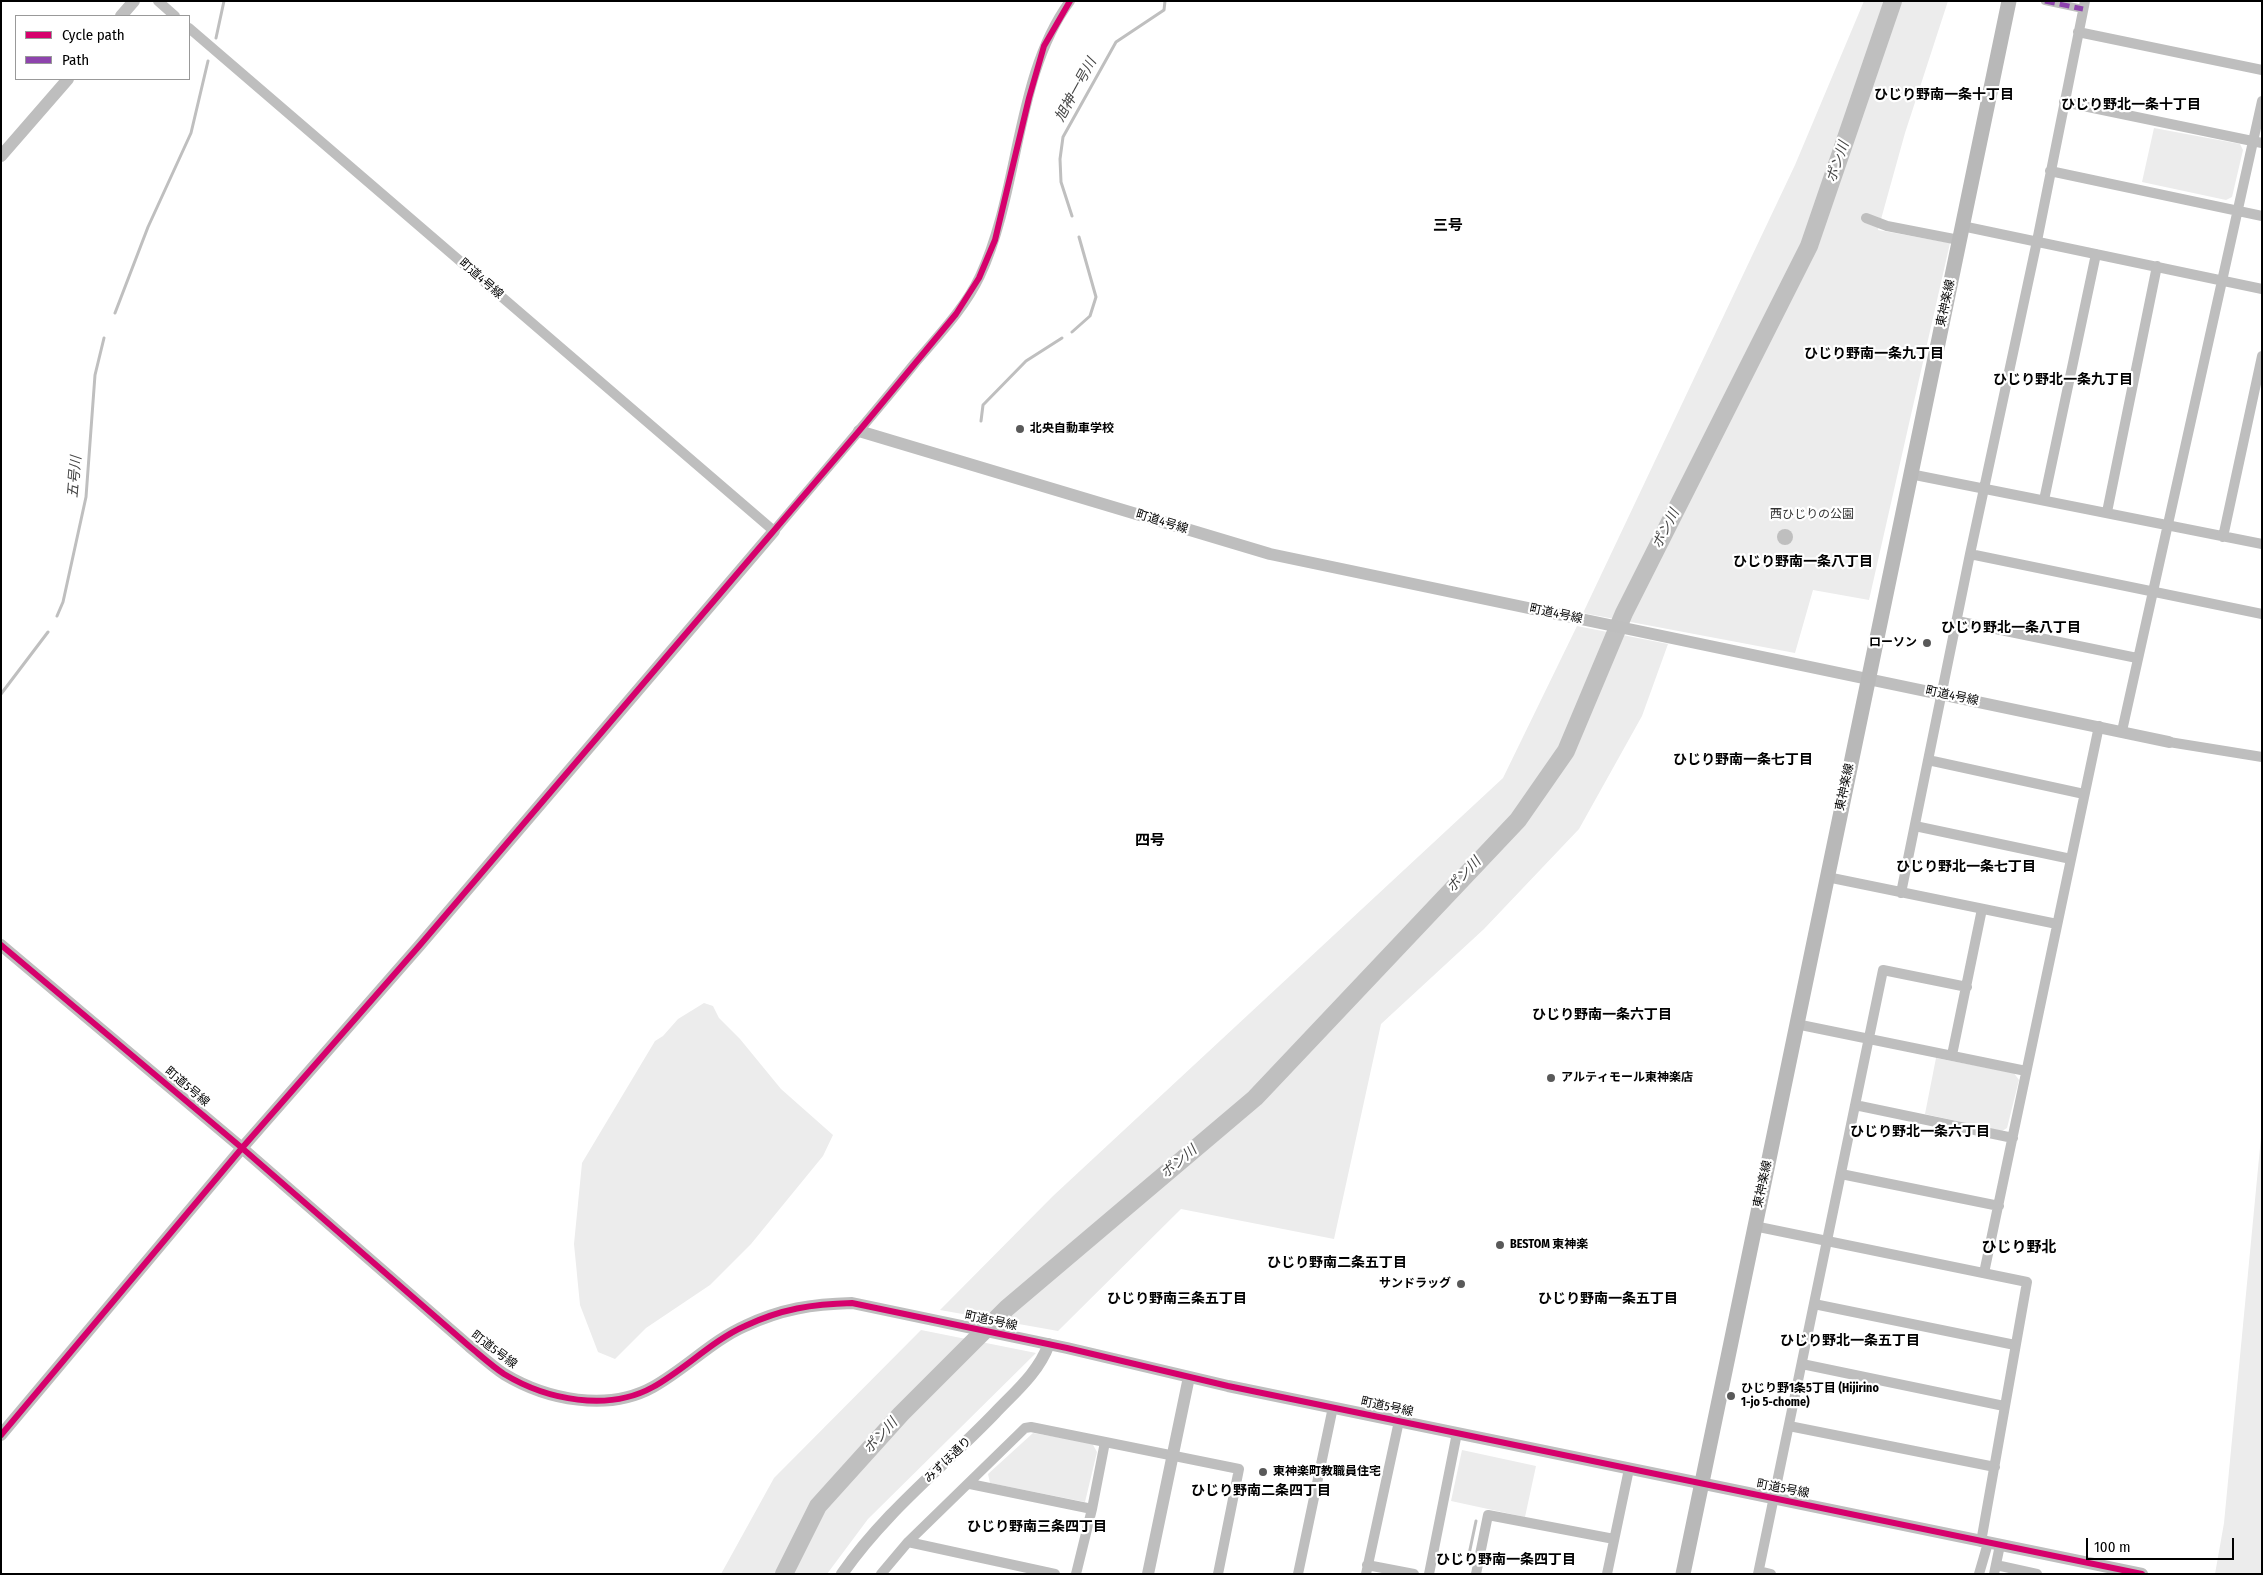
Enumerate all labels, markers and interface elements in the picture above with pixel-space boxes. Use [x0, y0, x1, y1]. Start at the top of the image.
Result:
legend [15, 15, 190, 80]
text: Cycle path [62, 26, 125, 44]
text: Path [62, 51, 89, 69]
water label: 旭神一号川 [1052, 55, 1100, 125]
district label: ひじり野南一条十丁目 [1874, 87, 2014, 103]
district label: ひじり野北一条十丁目 [2061, 97, 2201, 113]
water label: ポン川 [1823, 139, 1853, 185]
district label: 三号 [1433, 217, 1463, 235]
street label: 町道4号線 [456, 256, 506, 302]
street label: 東神楽線 [1934, 278, 1958, 328]
district label: ひじり野南一条九丁目 [1804, 346, 1944, 362]
district label: ひじり野北一条九丁目 [1993, 372, 2133, 388]
place label: 北央自動車学校 [1030, 422, 1114, 436]
marker: 北央自動車学校 [1014, 423, 1026, 435]
water label: 五号川 [65, 455, 85, 499]
water label: ポン川 [1649, 506, 1683, 552]
street label: 町道4号線 [1134, 507, 1190, 537]
park label: 西ひじりの公園 [1770, 508, 1854, 522]
district label: ひじり野南一条八丁目 [1733, 554, 1873, 570]
street label: 町道4号線 [1528, 601, 1584, 627]
district label: ひじり野北一条八丁目 [1941, 620, 2081, 636]
place label: ローソン [1869, 636, 1917, 650]
marker: ローソン [1921, 637, 1933, 649]
street label: 町道4号線 [1924, 683, 1980, 709]
district label: ひじり野南一条七丁目 [1673, 752, 1813, 768]
street label: 東神楽線 [1833, 762, 1857, 812]
district label: 四号 [1135, 832, 1165, 850]
water label: ポン川 [1444, 854, 1484, 896]
district label: ひじり野北一条七丁目 [1896, 859, 2036, 875]
district label: ひじり野南一条六丁目 [1532, 1007, 1672, 1023]
street label: 町道5号線 [162, 1064, 212, 1110]
place label: アルティモール東神楽店 [1561, 1071, 1693, 1085]
marker: アルティモール東神楽店 [1545, 1072, 1557, 1084]
district label: ひじり野北一条六丁目 [1850, 1124, 1990, 1140]
water label: ポン川 [1158, 1142, 1200, 1182]
street label: 東神楽線 [1751, 1159, 1775, 1209]
place label: BESTOM 東神楽 [1510, 1238, 1588, 1252]
marker: BESTOM 東神楽 [1494, 1239, 1506, 1251]
district label: ひじり野北 [1982, 1239, 2056, 1257]
district label: ひじり野南二条五丁目 [1267, 1255, 1407, 1271]
place label: サンドラッグ [1379, 1277, 1451, 1291]
marker: サンドラッグ [1455, 1278, 1467, 1290]
district label: ひじり野南三条五丁目 [1107, 1291, 1247, 1307]
district label: ひじり野南一条五丁目 [1538, 1291, 1678, 1307]
street label: 町道5号線 [963, 1308, 1019, 1334]
street label: 町道5号線 [468, 1328, 520, 1372]
district label: ひじり野北一条五丁目 [1780, 1333, 1920, 1349]
place label: ひじり野1条5丁目 (Hijirino 1-jo 5-chome) [1741, 1382, 1879, 1410]
marker: ひじり野1条5丁目 (Hijirino 1-jo 5-chome) [1725, 1390, 1737, 1402]
street label: 町道5号線 [1359, 1394, 1415, 1420]
water label: ポン川 [861, 1415, 901, 1457]
street label: みずほ通り [921, 1434, 975, 1486]
place label: 東神楽町教職員住宅 [1273, 1465, 1381, 1479]
marker: 東神楽町教職員住宅 [1257, 1466, 1269, 1478]
street label: 町道5号線 [1755, 1477, 1811, 1501]
district label: ひじり野南二条四丁目 [1191, 1483, 1331, 1499]
district label: ひじり野南三条四丁目 [967, 1519, 1107, 1535]
scale bar [2088, 1528, 2236, 1560]
text: 100 m [2094, 1538, 2131, 1556]
district label: ひじり野南一条四丁目 [1436, 1552, 1576, 1568]

